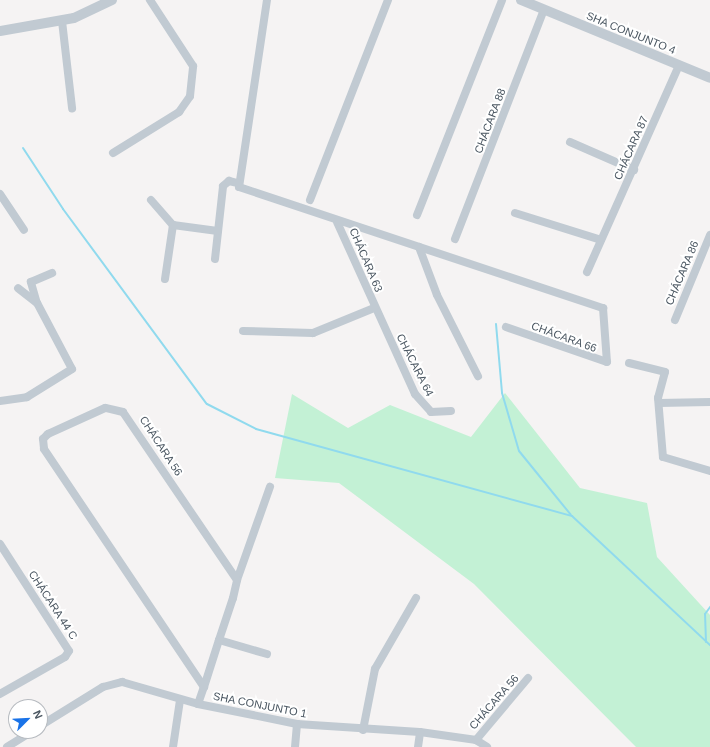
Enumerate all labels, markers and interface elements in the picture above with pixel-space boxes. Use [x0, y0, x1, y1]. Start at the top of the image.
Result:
street label: SHA CONJUNTO 4 [584, 9, 678, 57]
street label: CHÁCARA 88 [471, 86, 509, 156]
street label: CHÁCARA 87 [611, 114, 651, 182]
street label: CHÁCARA 63 [346, 226, 386, 294]
street label: CHÁCARA 86 [662, 239, 702, 307]
street label: CHÁCARA 66 [529, 319, 599, 355]
street label: CHÁCARA 64 [393, 331, 437, 399]
street label: CHÁCARA 56 [137, 413, 185, 479]
street label: CHÁCARA 44 C [26, 568, 80, 642]
street label: CHÁCARA 56 [466, 672, 522, 732]
street label: SHA CONJUNTO 1 [212, 689, 308, 721]
north arrow [8, 699, 48, 739]
text: N [31, 708, 45, 721]

